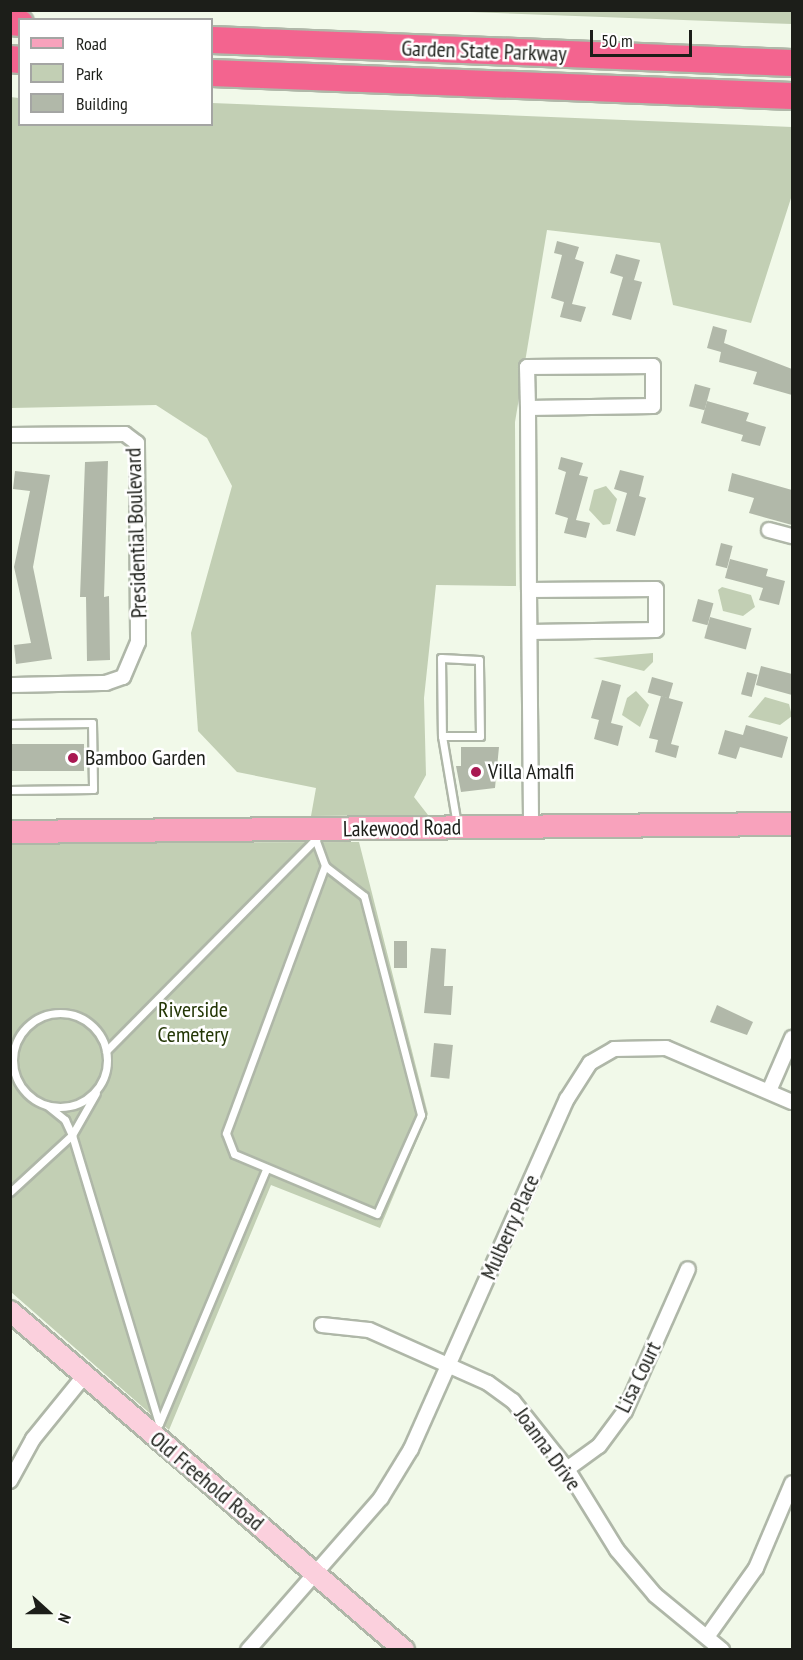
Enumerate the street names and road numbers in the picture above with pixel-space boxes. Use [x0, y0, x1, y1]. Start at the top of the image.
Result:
street label: Garden State Parkway [401, 35, 567, 67]
street label: Presidential Boulevard [120, 447, 152, 619]
street label: Lakewood Road [343, 814, 461, 842]
street label: Mulberry Place [475, 1170, 545, 1284]
street label: Lisa Court [609, 1337, 667, 1417]
street label: Joanna Drive [509, 1402, 587, 1496]
street label: Old Freehold Road [145, 1426, 269, 1536]

